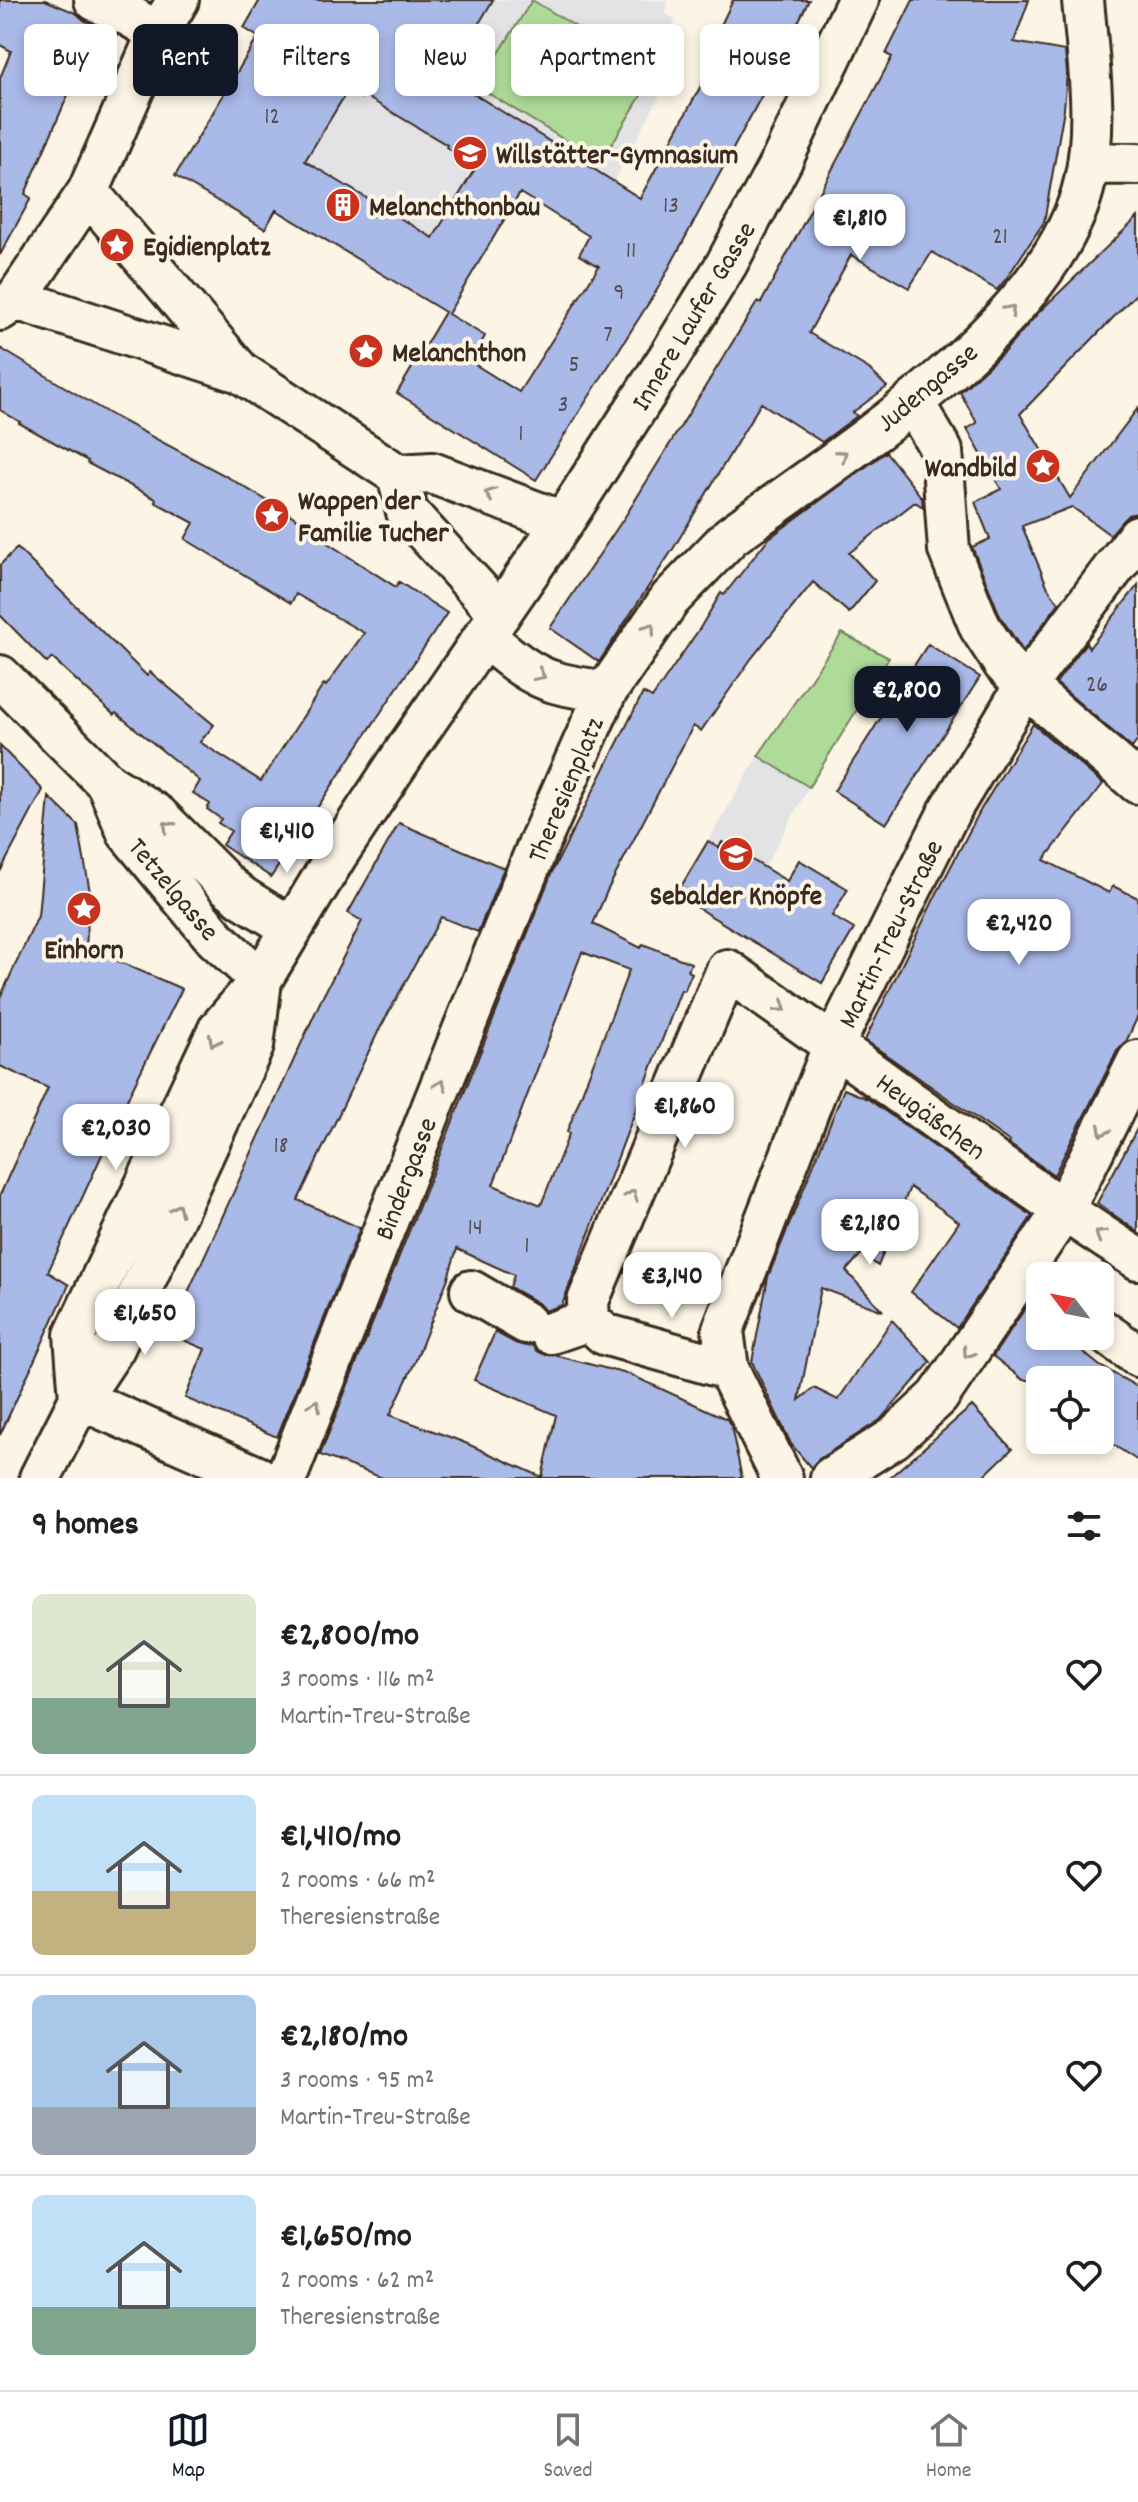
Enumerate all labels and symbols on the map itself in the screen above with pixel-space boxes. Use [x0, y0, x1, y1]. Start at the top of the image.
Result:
house number: 12 [264, 101, 280, 135]
school or university icon: Willstätter-Gymnasium [451, 134, 489, 172]
place label: Willstätter-Gymnasium [496, 138, 739, 178]
building icon: Melanchthonbau [324, 186, 362, 224]
place label: Melanchthonbau [369, 190, 540, 230]
house number: 13 [663, 190, 679, 224]
pin: €1,810 [795, 194, 925, 262]
street label: Innere Laufer Gasse [624, 215, 769, 420]
house number: 21 [992, 221, 1008, 255]
place icon: Egidienplatz [98, 226, 136, 264]
place label: Egidienplatz [143, 230, 271, 270]
house number: 11 [626, 235, 636, 269]
house number: 9 [614, 277, 625, 311]
one-way arrow [1001, 305, 1016, 319]
house number: 7 [603, 319, 613, 353]
place icon: Melanchthon [347, 332, 385, 370]
street label: Judengasse [870, 335, 989, 444]
place label: Melanchthon [392, 336, 526, 376]
house number: 5 [568, 349, 580, 383]
house number: 3 [558, 389, 568, 423]
house number: 1 [518, 418, 524, 452]
place icon: Wandbild [1024, 447, 1062, 485]
one-way arrow [833, 450, 847, 464]
place label: Wandbild [925, 451, 1017, 491]
place label: Wappen der Familie Tucher [298, 484, 449, 556]
one-way arrow [484, 488, 498, 504]
place icon: Wappen der Familie Tucher [253, 496, 291, 534]
one-way arrow [640, 622, 655, 636]
one-way arrow [531, 666, 546, 681]
pin: €2,800 [842, 666, 972, 734]
house number: 26 [1086, 669, 1108, 703]
street label: Theresienplatz [520, 712, 617, 870]
pin: €1,410 [222, 807, 352, 875]
one-way arrow [162, 820, 177, 835]
street label: Tetzelgasse [116, 831, 227, 952]
street label: Martin-Treu-Straße [831, 834, 956, 1036]
school or university icon: Sebalder Knöpfe [717, 835, 755, 873]
place label: Sebalder Knöpfe [650, 879, 822, 919]
place icon: Einhorn [65, 890, 103, 928]
pin: €2,420 [954, 899, 1084, 967]
place label: Einhorn [44, 933, 124, 973]
one-way arrow [772, 997, 786, 1012]
one-way arrow [208, 1033, 224, 1048]
street label: Heugäßchen [866, 1065, 992, 1173]
one-way arrow [431, 1079, 447, 1093]
pin: €1,860 [620, 1082, 750, 1150]
pin: €2,030 [51, 1104, 181, 1172]
street label: Bindergasse [367, 1113, 450, 1247]
one-way arrow [1097, 1122, 1113, 1137]
house number: 18 [274, 1130, 288, 1164]
one-way arrow [622, 1189, 638, 1203]
pin: €2,180 [805, 1199, 935, 1267]
one-way arrow [168, 1203, 184, 1217]
house number: 14 [467, 1212, 483, 1246]
house number: 1 [524, 1230, 530, 1264]
one-way arrow [1095, 1230, 1109, 1245]
pin: €3,140 [607, 1252, 737, 1320]
north arrow [1026, 1262, 1114, 1350]
pin: €1,650 [80, 1289, 210, 1357]
one-way arrow [963, 1344, 978, 1358]
one-way arrow [305, 1399, 322, 1413]

